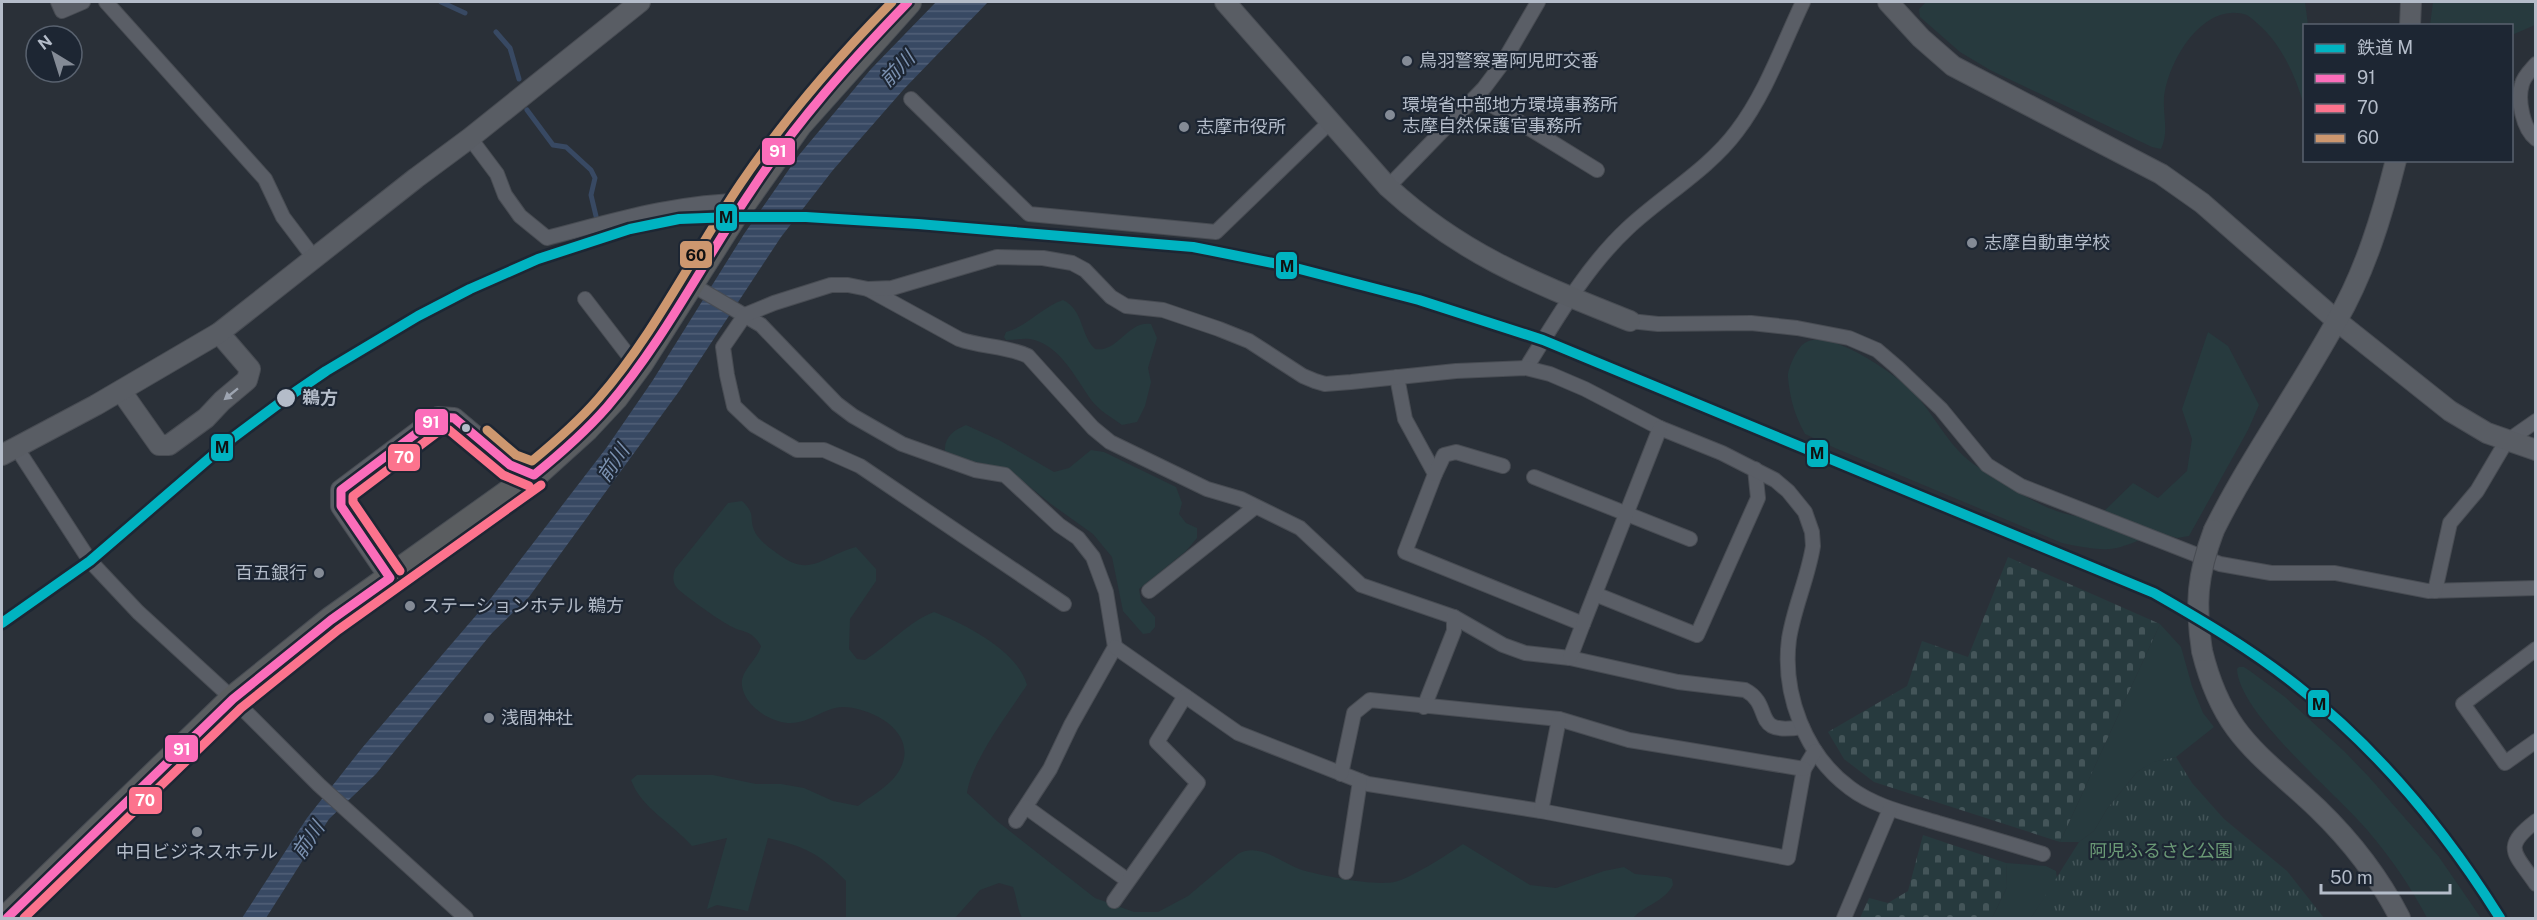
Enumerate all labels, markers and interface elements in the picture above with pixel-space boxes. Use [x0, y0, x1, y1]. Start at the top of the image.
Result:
north arrow [24, 24, 84, 84]
legend [2303, 24, 2513, 162]
text: N [34, 31, 56, 54]
text: 鉄道 M [2357, 37, 2413, 58]
water label: 前川 [874, 45, 921, 92]
place label: 鳥羽警察署阿児町交番 [1419, 50, 1599, 71]
marker: 鳥羽警察署阿児町交番 [1400, 54, 1414, 68]
text: 91 [2357, 67, 2376, 88]
place label: 環境省中部地方環境事務所 志摩自然保護官事務所 [1402, 94, 1618, 136]
text: 70 [2357, 97, 2378, 118]
marker: 環境省中部地方環境事務所 志摩自然保護官事務所 [1383, 108, 1397, 122]
place label: 志摩市役所 [1196, 116, 1286, 137]
marker: 志摩市役所 [1177, 120, 1191, 134]
text: 60 [2357, 127, 2379, 148]
line badge: 91 [761, 137, 796, 166]
text: 91 [769, 142, 787, 161]
line badge: M [715, 203, 738, 232]
text: M [719, 208, 733, 227]
place label: 志摩自動車学校 [1984, 232, 2110, 253]
marker: 志摩自動車学校 [1965, 236, 1979, 250]
line badge: 60 [679, 240, 713, 269]
text: 60 [686, 246, 706, 265]
line badge: M [1275, 251, 1298, 280]
text: M [1280, 257, 1294, 276]
one-way arrow [223, 387, 238, 399]
marker: 鵜方 [275, 387, 297, 409]
place label: 鵜方 [302, 387, 338, 408]
line badge: 91 [414, 408, 449, 436]
text: 91 [422, 413, 440, 432]
unlabelled marker [460, 422, 472, 434]
line badge: M [210, 433, 234, 462]
text: M [215, 438, 229, 457]
water label: 前川 [592, 438, 635, 486]
line badge: M [1806, 439, 1829, 468]
line badge: 70 [387, 443, 421, 472]
text: M [1810, 444, 1824, 463]
text: 70 [394, 448, 414, 467]
place label: 百五銀行 [235, 562, 307, 583]
marker: 百五銀行 [312, 566, 326, 580]
place label: ステーションホテル 鵜方 [422, 595, 624, 616]
marker: ステーションホテル 鵜方 [403, 599, 417, 613]
line badge: M [2307, 689, 2330, 718]
text: M [2312, 695, 2326, 714]
place label: 浅間神社 [501, 707, 573, 728]
marker: 浅間神社 [482, 711, 496, 725]
line badge: 91 [164, 734, 199, 763]
text: 91 [173, 740, 191, 759]
line badge: 70 [128, 786, 163, 815]
text: 70 [135, 791, 155, 810]
water label: 前川 [287, 815, 330, 863]
marker: 中日ビジネスホテル [190, 825, 204, 839]
park label: 阿児ふるさと公園 [2089, 840, 2233, 861]
place label: 中日ビジネスホテル [116, 841, 278, 862]
scale bar [2321, 857, 2450, 895]
text: 50 m [2330, 867, 2373, 888]

